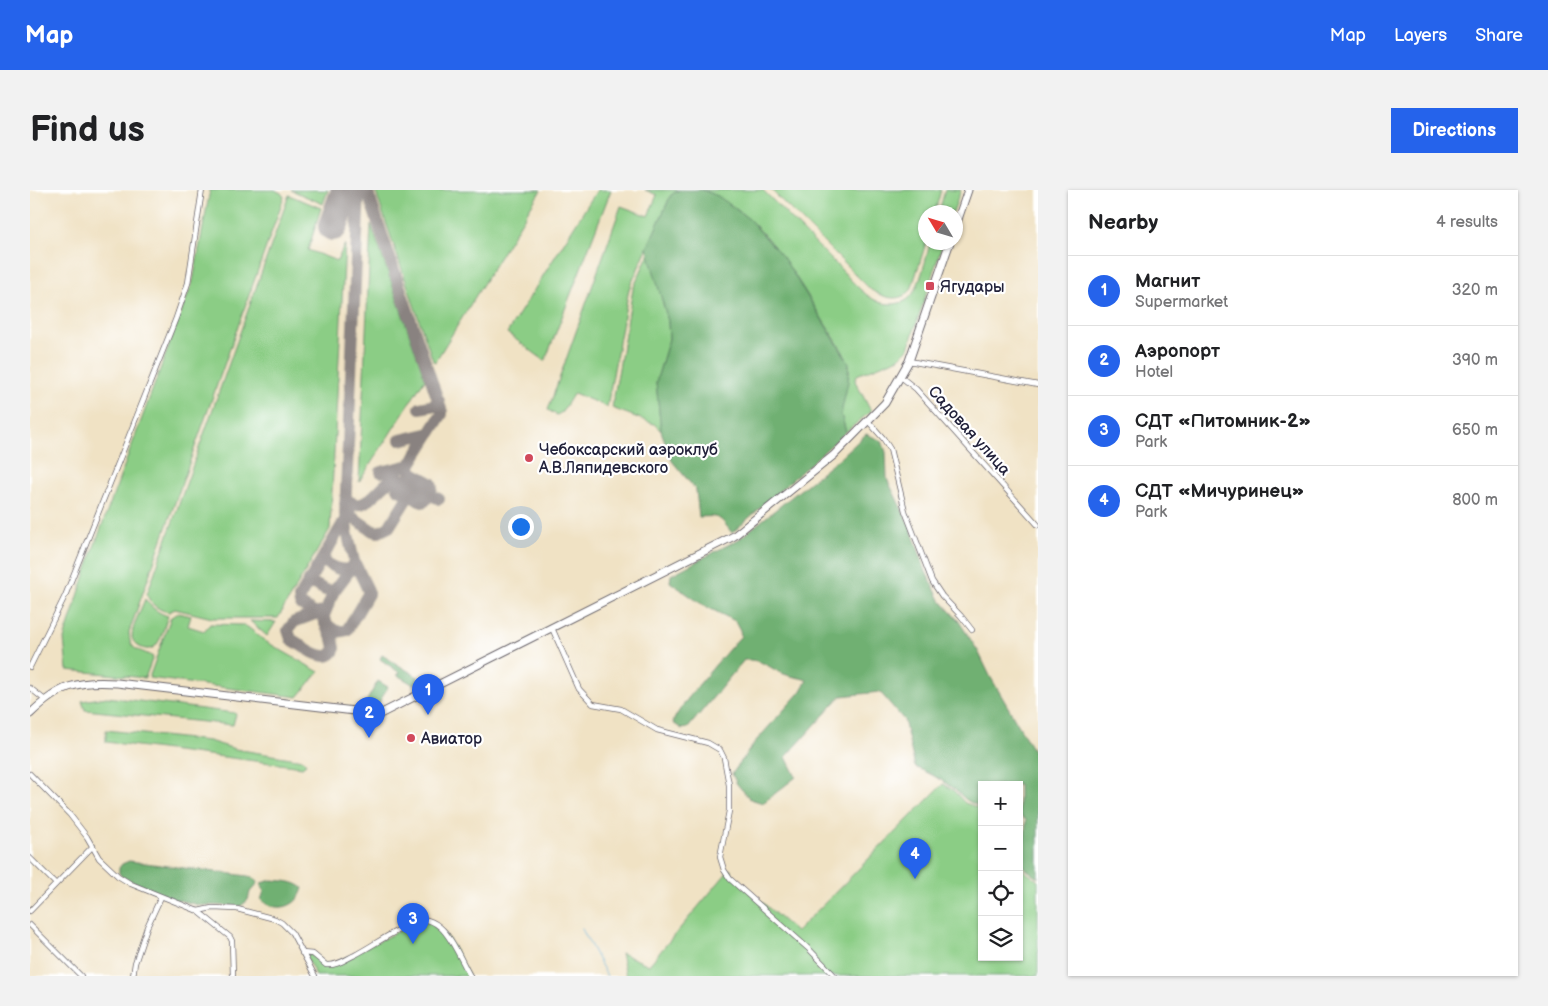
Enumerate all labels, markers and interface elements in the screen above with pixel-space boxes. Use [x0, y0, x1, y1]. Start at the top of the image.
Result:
text: Map [25, 21, 73, 50]
text: Map [1330, 25, 1366, 46]
text: Layers [1394, 25, 1447, 46]
text: Share [1475, 25, 1523, 46]
button: Directions [1391, 108, 1518, 153]
text: Find us [30, 109, 145, 152]
north arrow [918, 205, 963, 250]
text: Nearby [1088, 210, 1158, 235]
text: 4 results [1436, 213, 1498, 232]
text: Магнит [1135, 270, 1200, 293]
place label: Ягудары [940, 278, 1005, 297]
marker: Ягудары [924, 280, 936, 292]
text: 1 [1101, 281, 1107, 300]
text: 320 m [1452, 281, 1498, 300]
text: Supermarket [1135, 293, 1228, 312]
text: Аэропорт [1135, 340, 1220, 363]
text: 2 [1099, 351, 1109, 370]
text: 390 m [1452, 351, 1498, 370]
text: Hotel [1135, 363, 1173, 382]
street label: Садовая улица [924, 382, 1014, 480]
text: СДТ «Питомник-2» [1135, 410, 1311, 433]
text: 3 [1099, 421, 1109, 440]
text: 650 m [1452, 421, 1498, 440]
text: Park [1135, 433, 1167, 452]
place label: Чебоксарский аэроклуб А.В.Ляпидевского [538, 441, 718, 478]
marker: Чебоксарский аэроклуб А.В.Ляпидевского [523, 452, 535, 464]
text: СДТ «Мичуринец» [1135, 480, 1304, 503]
text: 4 [1099, 491, 1109, 510]
text: 800 m [1452, 491, 1498, 510]
text: Park [1135, 503, 1167, 522]
your location [508, 514, 534, 540]
pin: 1 [412, 674, 444, 715]
pin: 2 [353, 697, 385, 738]
place label: Авиатор [420, 730, 482, 749]
marker: Авиатор [405, 732, 417, 744]
map controls [978, 781, 1023, 961]
button: + [978, 781, 1023, 826]
button: − [978, 826, 1023, 871]
pin: 4 [899, 838, 931, 879]
button: locate [978, 871, 1023, 916]
pin: 3 [397, 903, 429, 944]
button: layers [978, 916, 1023, 961]

